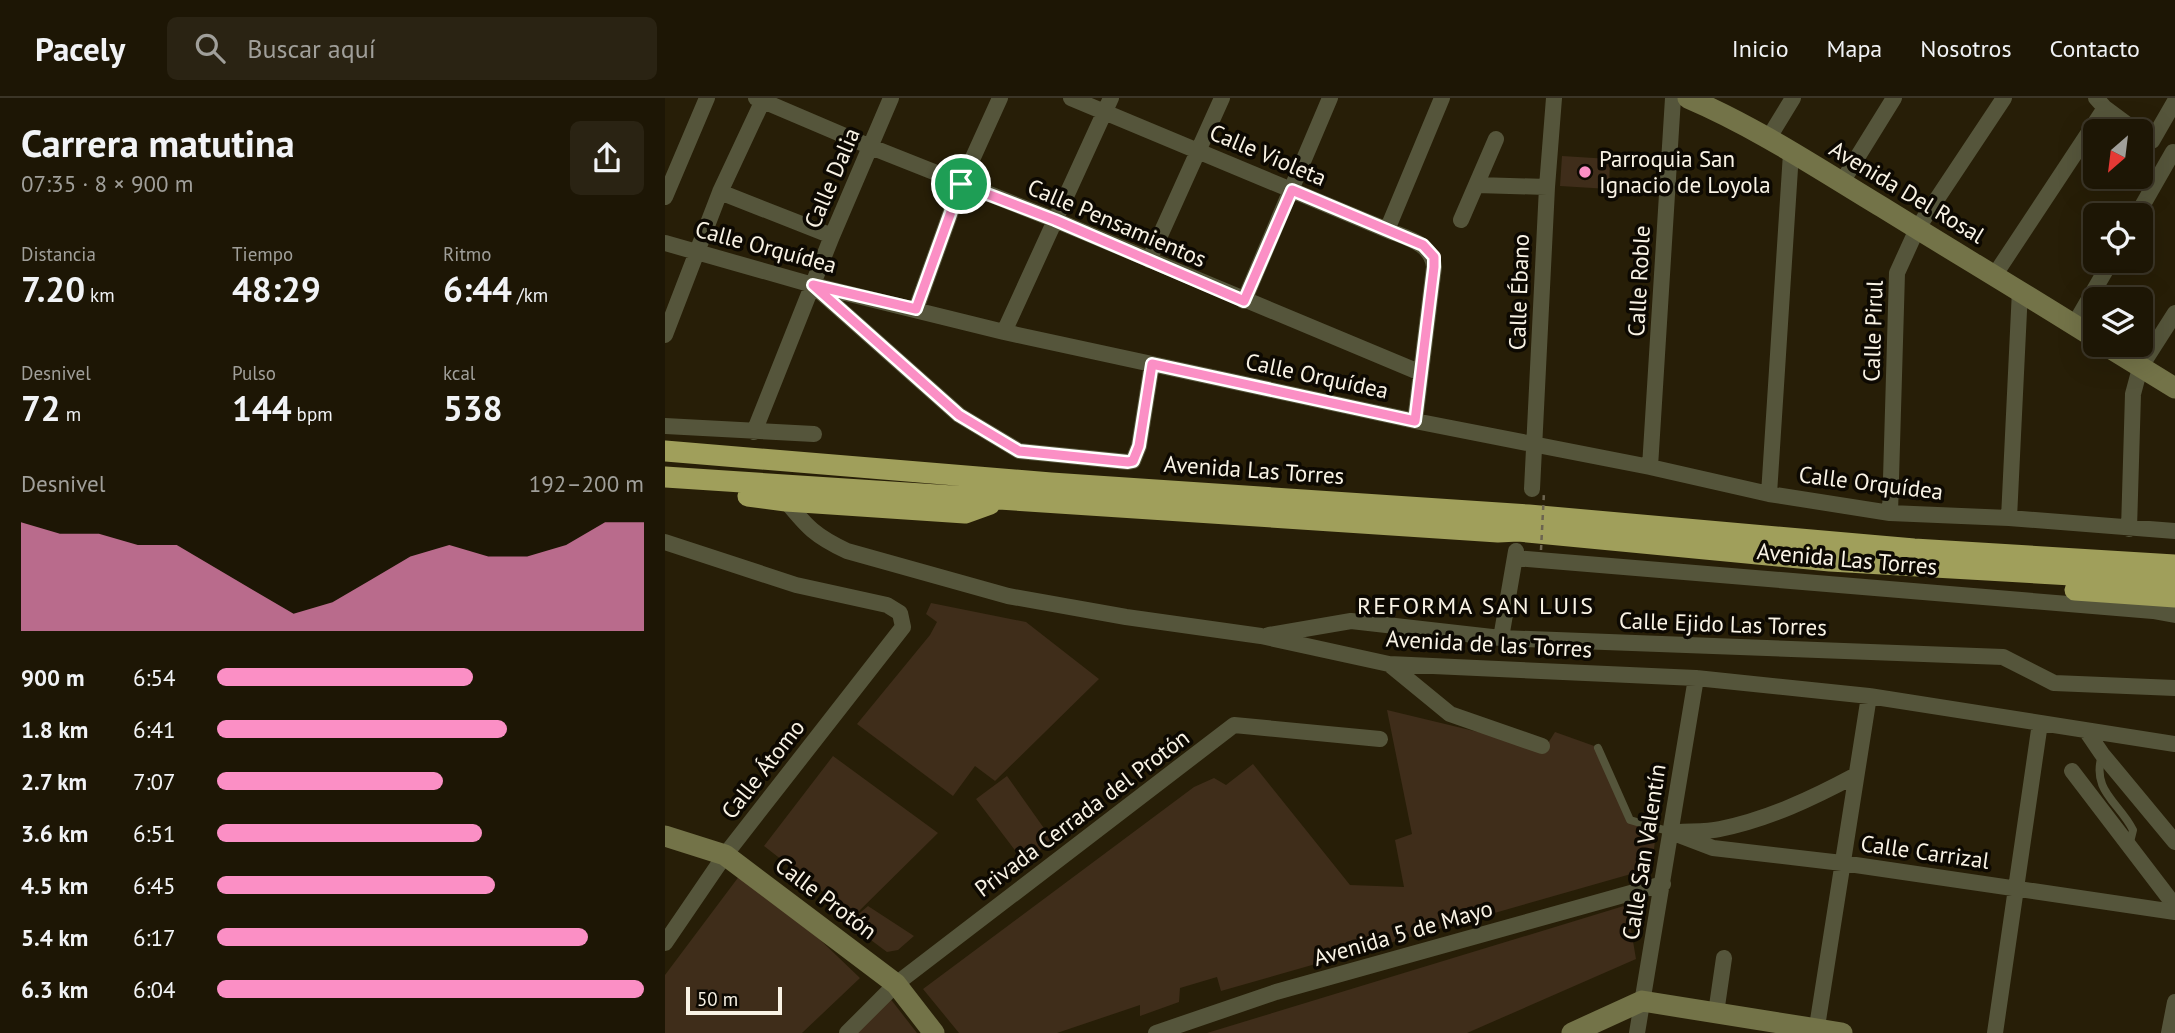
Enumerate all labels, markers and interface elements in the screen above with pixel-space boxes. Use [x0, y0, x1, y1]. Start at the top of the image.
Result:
search box [167, 17, 657, 80]
text: Pacely [35, 27, 125, 70]
icon: search [191, 29, 229, 67]
text: Buscar aquí [247, 32, 376, 65]
text: Inicio [1732, 33, 1789, 64]
text: Mapa [1827, 33, 1882, 64]
text: Nosotros [1920, 33, 2012, 64]
text: Contacto [2050, 33, 2140, 64]
street label: Calle Violeta [1206, 117, 1331, 192]
text: Carrera matutina [21, 118, 295, 167]
north arrow [2083, 119, 2153, 189]
map controls [2083, 119, 2153, 357]
button: share [570, 121, 644, 195]
street label: Calle Dalia [797, 123, 866, 232]
street label: Avenida Del Rosal [1824, 134, 1990, 250]
place label: Parroquia San Ignacio de Loyola [1599, 144, 1771, 199]
pin [931, 154, 991, 214]
marker: Parroquia San Ignacio de Loyola [1577, 164, 1593, 180]
icon: arrive [942, 165, 980, 203]
text: 07:35 · 8 × 900 m [21, 169, 193, 198]
street label: Calle Pensamientos [1023, 172, 1211, 273]
button: locate [2083, 203, 2153, 273]
street label: Calle Orquídea [692, 214, 840, 279]
street label: Calle Roble [1621, 225, 1656, 337]
street label: Calle Ébano [1502, 233, 1535, 351]
text: Distancia [21, 242, 96, 266]
text: Tiempo [232, 242, 293, 266]
text: Ritmo [443, 242, 491, 266]
text: 7.20 [21, 266, 85, 312]
text: 48:29 [232, 266, 321, 312]
text: 6:44 [443, 266, 512, 312]
street label: Calle Pirul [1856, 280, 1889, 382]
text: km [85, 283, 115, 307]
text: /km [512, 283, 548, 307]
button: layers [2083, 287, 2153, 357]
street label: Calle Orquídea [1243, 346, 1391, 405]
text: Desnivel [21, 361, 91, 385]
text: Pulso [232, 361, 276, 385]
text: kcal [443, 361, 475, 385]
text: 72 [21, 385, 61, 431]
text: 144 [232, 385, 292, 431]
text: 538 [443, 385, 503, 431]
text: m [61, 402, 81, 426]
text: bpm [292, 402, 333, 426]
street label: Avenida Las Torres [1163, 449, 1345, 490]
street label: Calle Orquídea [1797, 459, 1945, 506]
text: Desnivel [21, 469, 105, 498]
text: 192–200 m [529, 469, 644, 498]
street label: Avenida Las Torres [1756, 536, 1938, 581]
district label: REFORMA SAN LUIS [1357, 590, 1595, 621]
street label: Calle Ejido Las Torres [1619, 605, 1827, 642]
street label: Avenida de las Torres [1385, 624, 1593, 663]
text: 900 m [21, 663, 84, 692]
text: 6:54 [133, 663, 176, 692]
street label: Calle Átomo [715, 713, 811, 824]
text: 1.8 km [21, 715, 88, 744]
text: 6:41 [133, 715, 176, 744]
street label: Privada Cerrada del Protón [969, 722, 1195, 903]
street label: Calle San Valentín [1615, 762, 1672, 942]
text: 2.7 km [21, 767, 87, 796]
text: 7:07 [133, 767, 176, 796]
text: 3.6 km [21, 819, 88, 848]
text: 6:51 [133, 819, 176, 848]
street label: Calle Carrizal [1859, 828, 1992, 875]
street label: Calle Protón [770, 850, 883, 945]
text: 4.5 km [21, 871, 88, 900]
text: 6:45 [133, 871, 176, 900]
street label: Avenida 5 de Mayo [1310, 893, 1496, 972]
text: 5.4 km [21, 923, 88, 952]
text: 6:17 [133, 923, 176, 952]
text: 6.3 km [21, 975, 88, 1004]
text: 6:04 [133, 975, 176, 1004]
scale bar [686, 984, 782, 1016]
text: 50 m [697, 987, 738, 1011]

